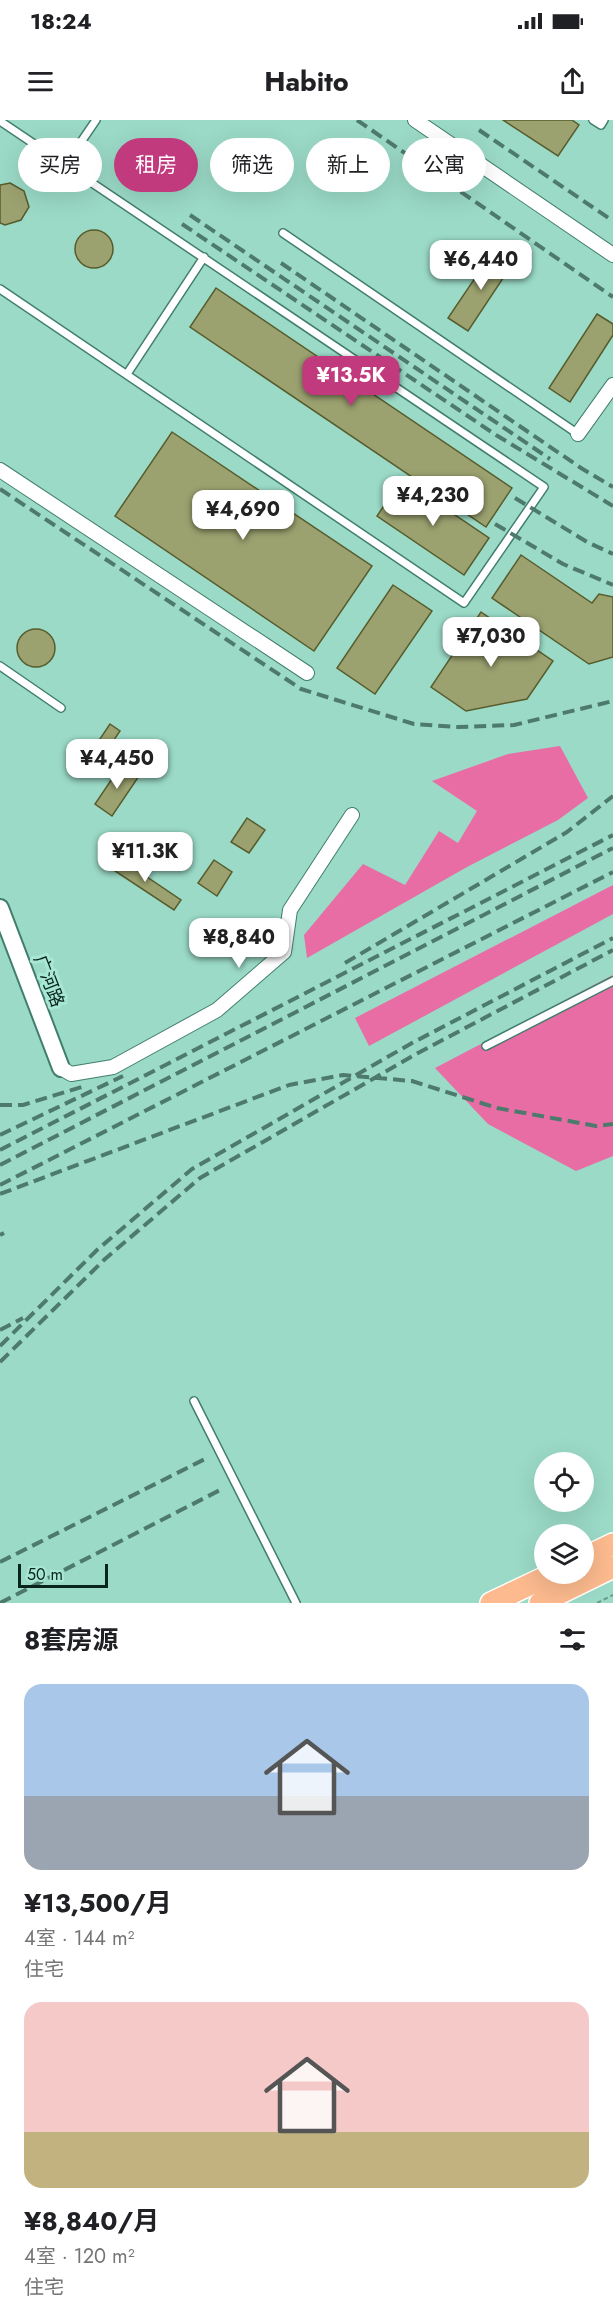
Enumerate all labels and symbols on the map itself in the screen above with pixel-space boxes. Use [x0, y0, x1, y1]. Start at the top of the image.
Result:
pin: ¥6,440 [432, 240, 530, 291]
pin: ¥13.5K [302, 356, 400, 407]
pin: ¥4,230 [384, 476, 482, 527]
pin: ¥4,690 [194, 490, 292, 541]
pin: ¥7,030 [442, 617, 540, 668]
pin: ¥4,450 [68, 739, 166, 790]
pin: ¥11.3K [96, 832, 194, 883]
pin: ¥8,840 [190, 918, 288, 969]
street label: 广河路 [27, 951, 71, 1011]
scale bar [18, 1561, 108, 1588]

